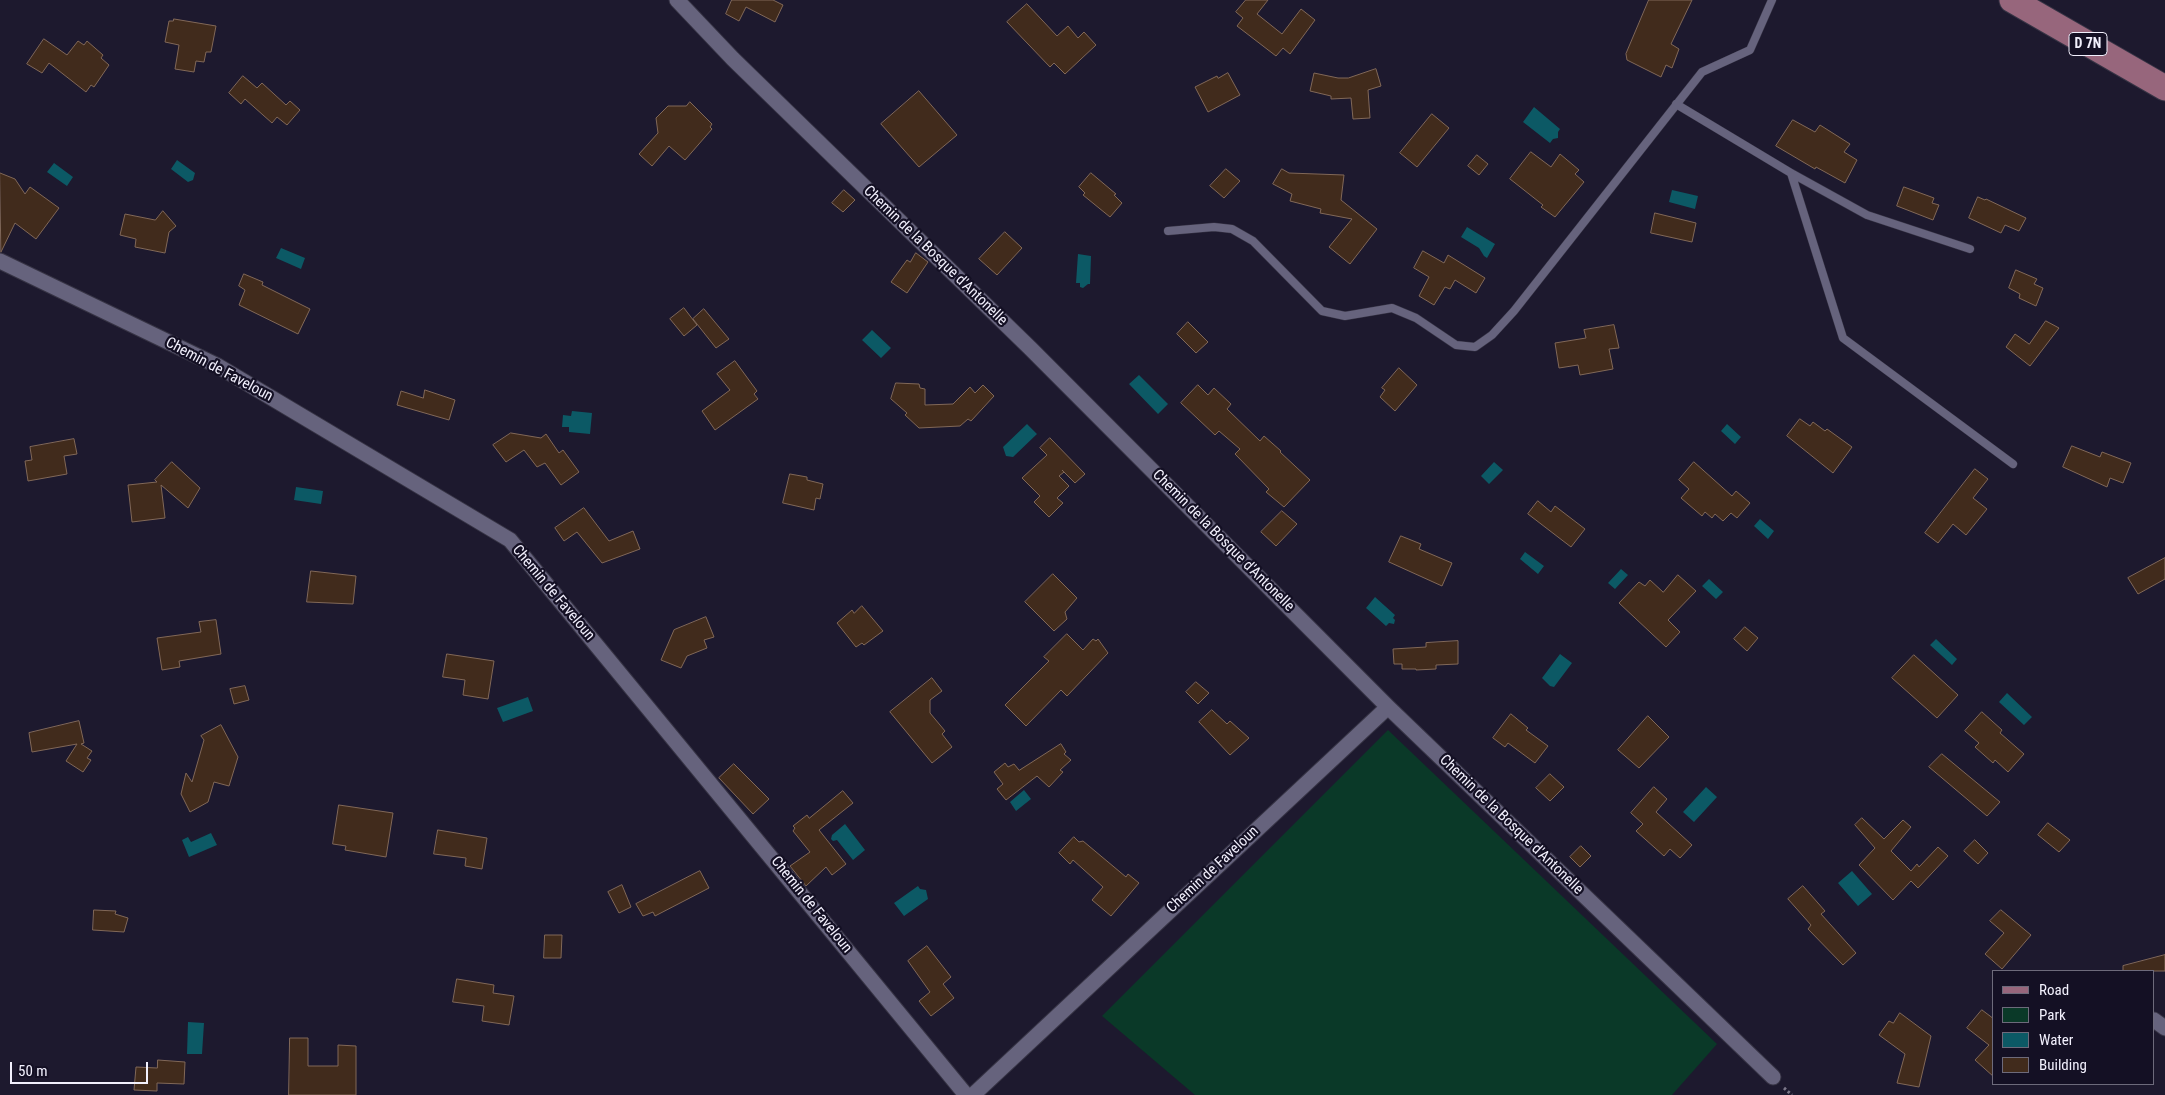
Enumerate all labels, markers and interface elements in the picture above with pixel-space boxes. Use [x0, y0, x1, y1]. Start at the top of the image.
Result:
road number: D 7N [2069, 33, 2107, 56]
street label: Chemin de la Bosque d'Antonelle [859, 182, 1011, 330]
street label: Chemin de Faveloun [162, 334, 276, 406]
street label: Chemin de la Bosque d'Antonelle [1148, 466, 1298, 616]
street label: Chemin de Faveloun [508, 542, 598, 644]
street label: Chemin de la Bosque d'Antonelle [1435, 751, 1587, 899]
street label: Chemin de Faveloun [1163, 823, 1263, 917]
street label: Chemin de Faveloun [767, 853, 855, 957]
legend [1992, 970, 2155, 1085]
text: Road [2039, 981, 2069, 999]
text: Park [2039, 1006, 2066, 1024]
text: Water [2039, 1031, 2073, 1049]
scale bar [12, 1052, 150, 1084]
text: Building [2039, 1056, 2087, 1074]
text: 50 m [18, 1062, 48, 1080]

